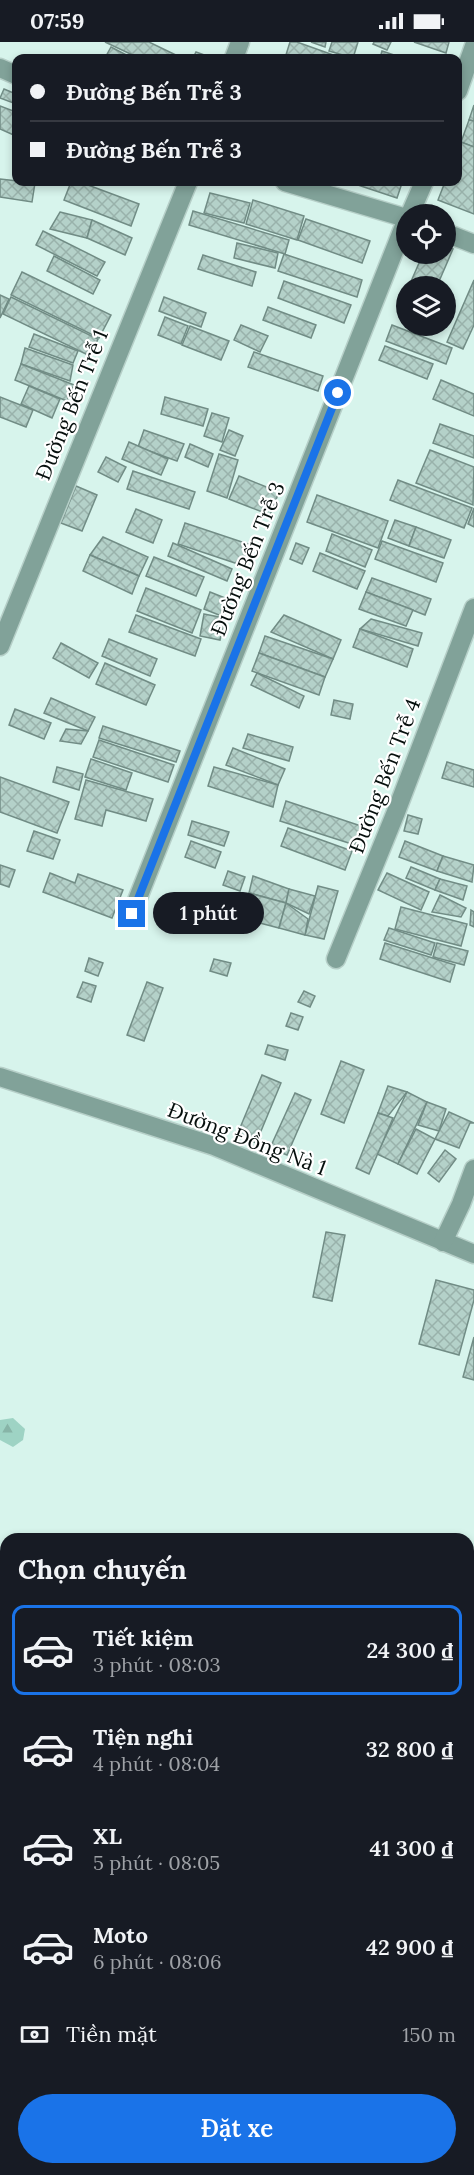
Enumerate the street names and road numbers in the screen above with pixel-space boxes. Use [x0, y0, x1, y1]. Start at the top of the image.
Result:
street label: Đường Bến Trễ 1 [29, 326, 114, 484]
street label: Đường Bến Trễ 3 [204, 478, 291, 640]
street label: Đường Bến Trễ 4 [343, 695, 426, 857]
street label: Đường Đồng Nà 1 [164, 1096, 330, 1181]

